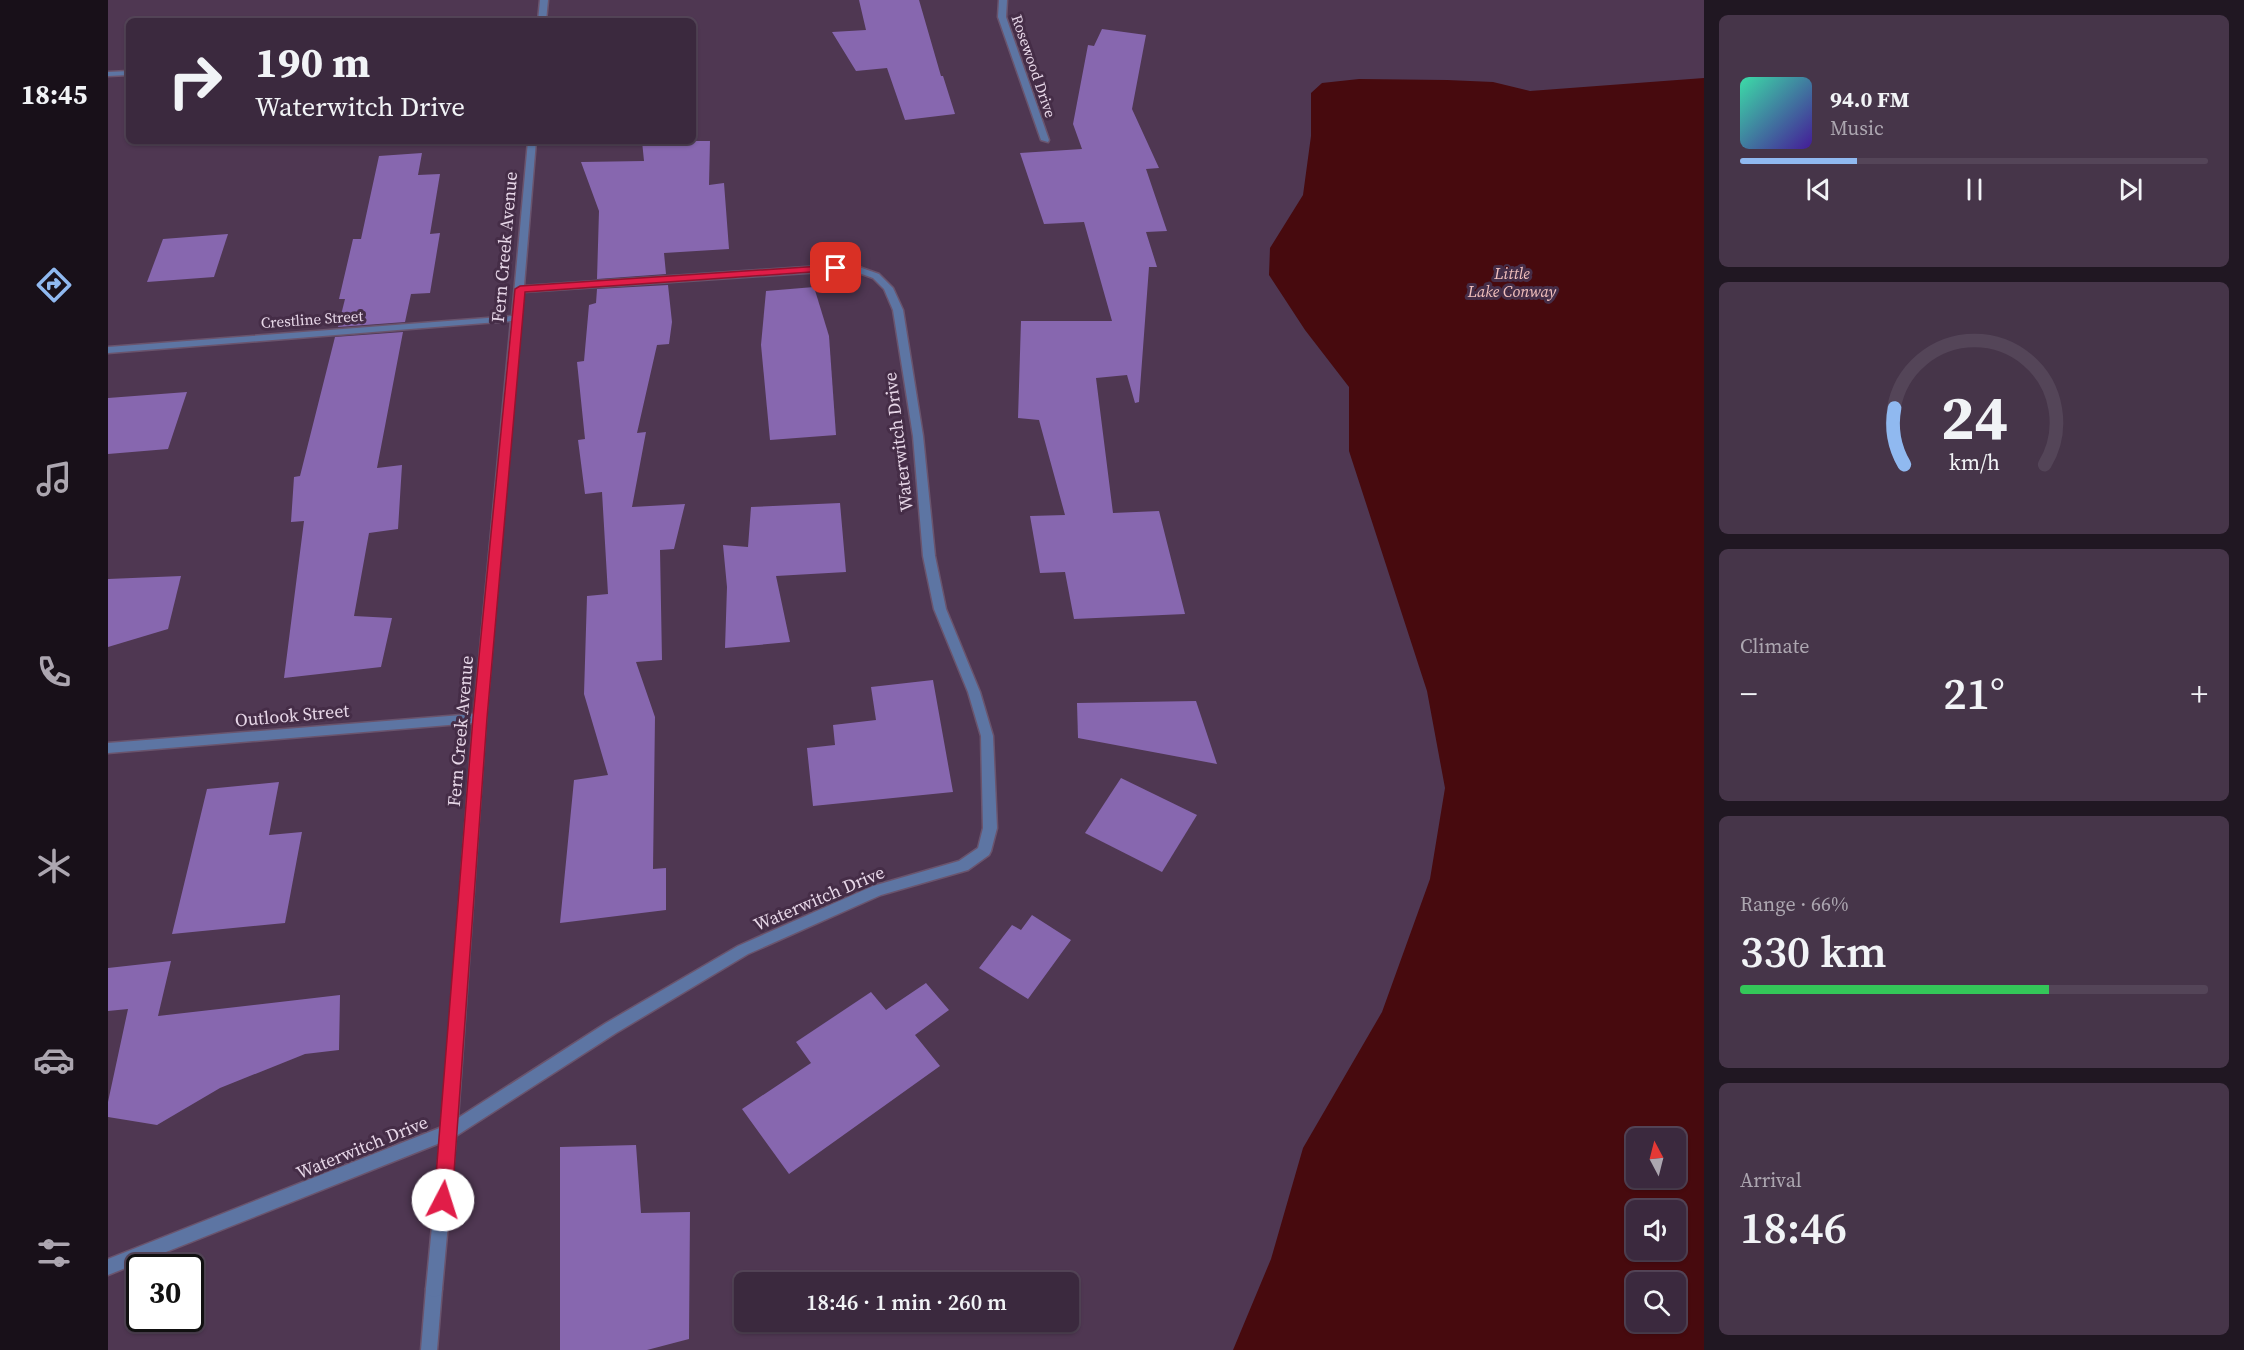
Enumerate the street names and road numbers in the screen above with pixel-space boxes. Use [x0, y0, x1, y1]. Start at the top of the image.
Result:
street label: Rosewood Drive [1007, 12, 1062, 121]
street label: Fern Creek Avenue [485, 170, 523, 324]
street label: Crestline Street [260, 305, 364, 333]
street label: Waterwitch Drive [877, 371, 919, 513]
street label: Fern Creek Avenue [441, 654, 479, 808]
street label: Outlook Street [234, 698, 350, 732]
street label: Waterwitch Drive [750, 859, 888, 937]
street label: Waterwitch Drive [292, 1109, 432, 1185]

